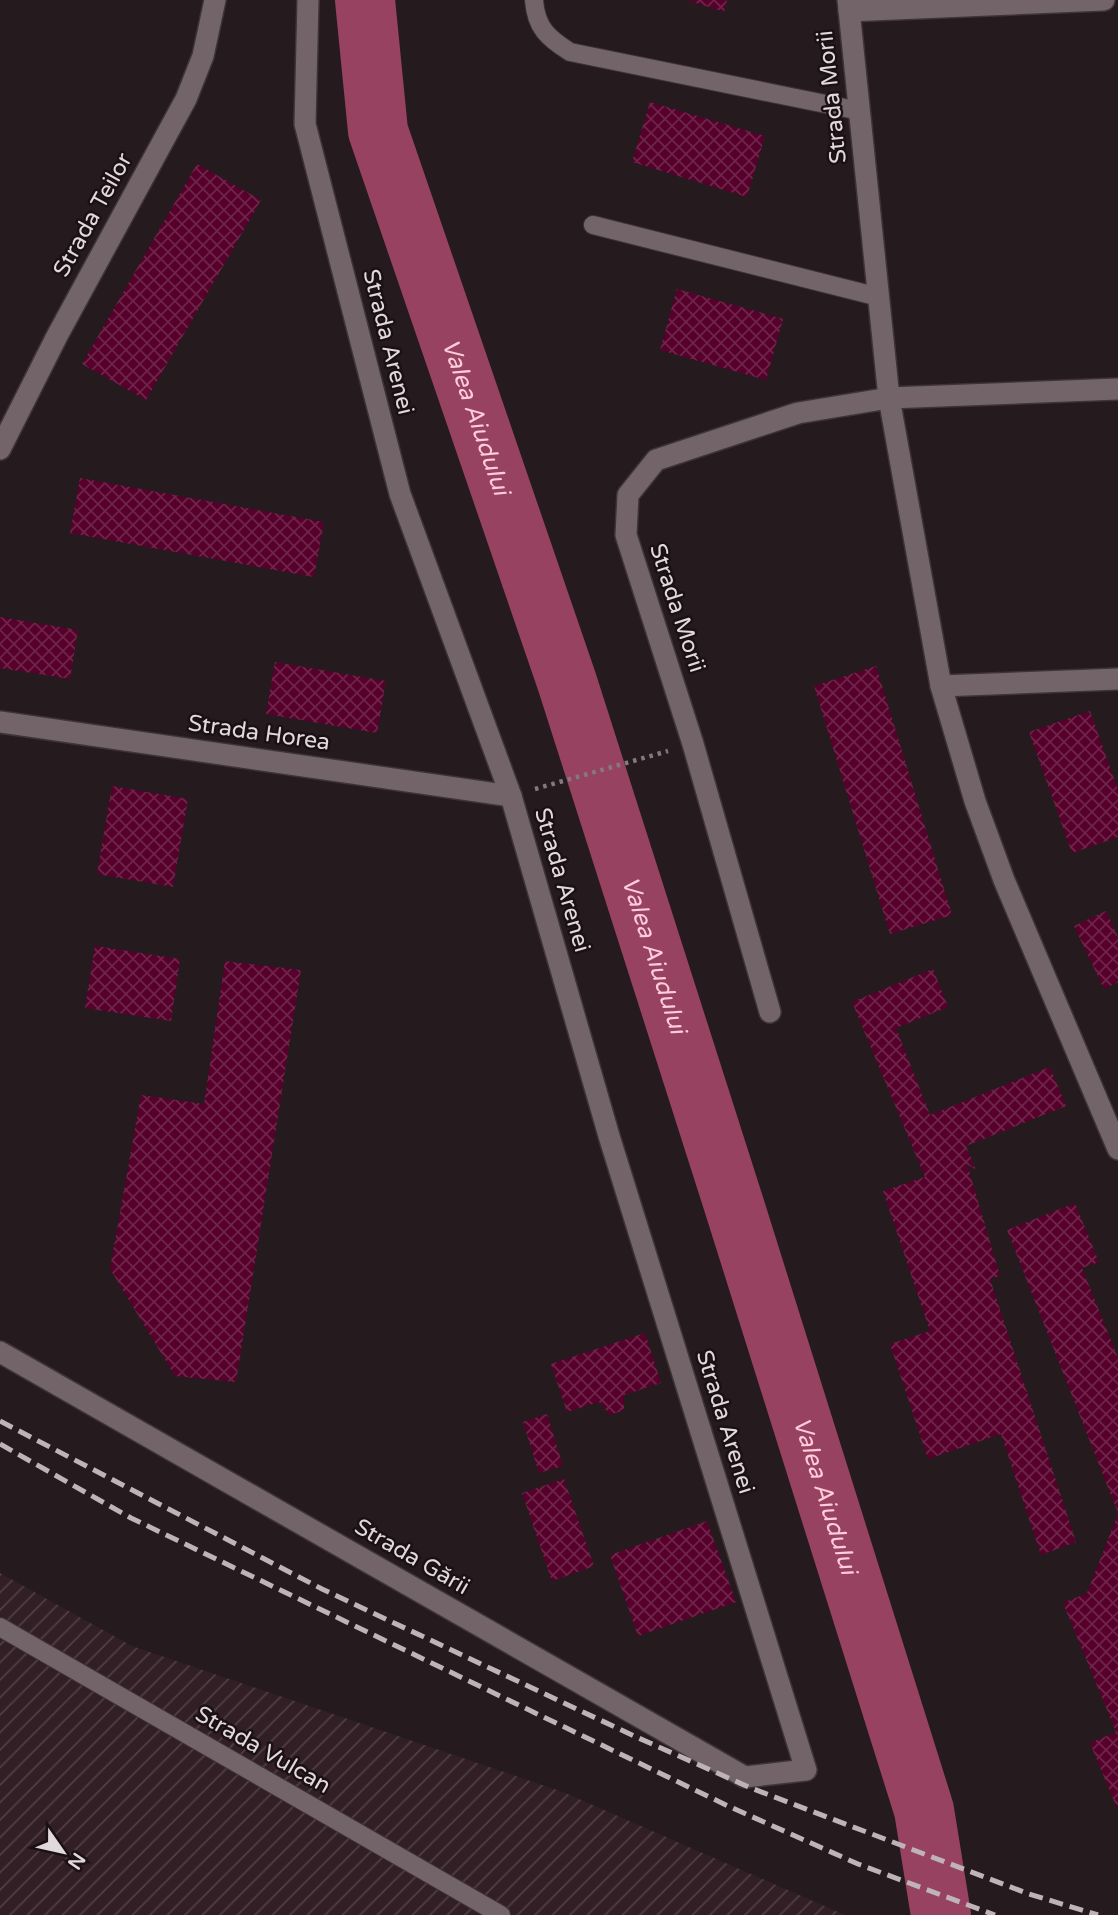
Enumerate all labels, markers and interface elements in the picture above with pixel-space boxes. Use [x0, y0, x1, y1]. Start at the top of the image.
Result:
street label: Strada Morii [811, 29, 853, 165]
street label: Strada Teilor [47, 148, 139, 282]
street label: Strada Arenei [356, 266, 420, 418]
water label: Valea Aiudului [436, 335, 517, 502]
street label: Strada Morii [643, 540, 711, 676]
street label: Strada Horea [186, 709, 332, 757]
street label: Strada Arenei [528, 805, 596, 955]
water label: Valea Aiudului [616, 873, 694, 1040]
street label: Strada Arenei [690, 1347, 760, 1497]
water label: Valea Aiudului [787, 1414, 864, 1581]
street label: Strada Gării [349, 1513, 475, 1601]
street label: Strada Vulcan [190, 1700, 336, 1800]
north arrow [28, 1817, 98, 1887]
text: N [63, 1848, 90, 1873]

